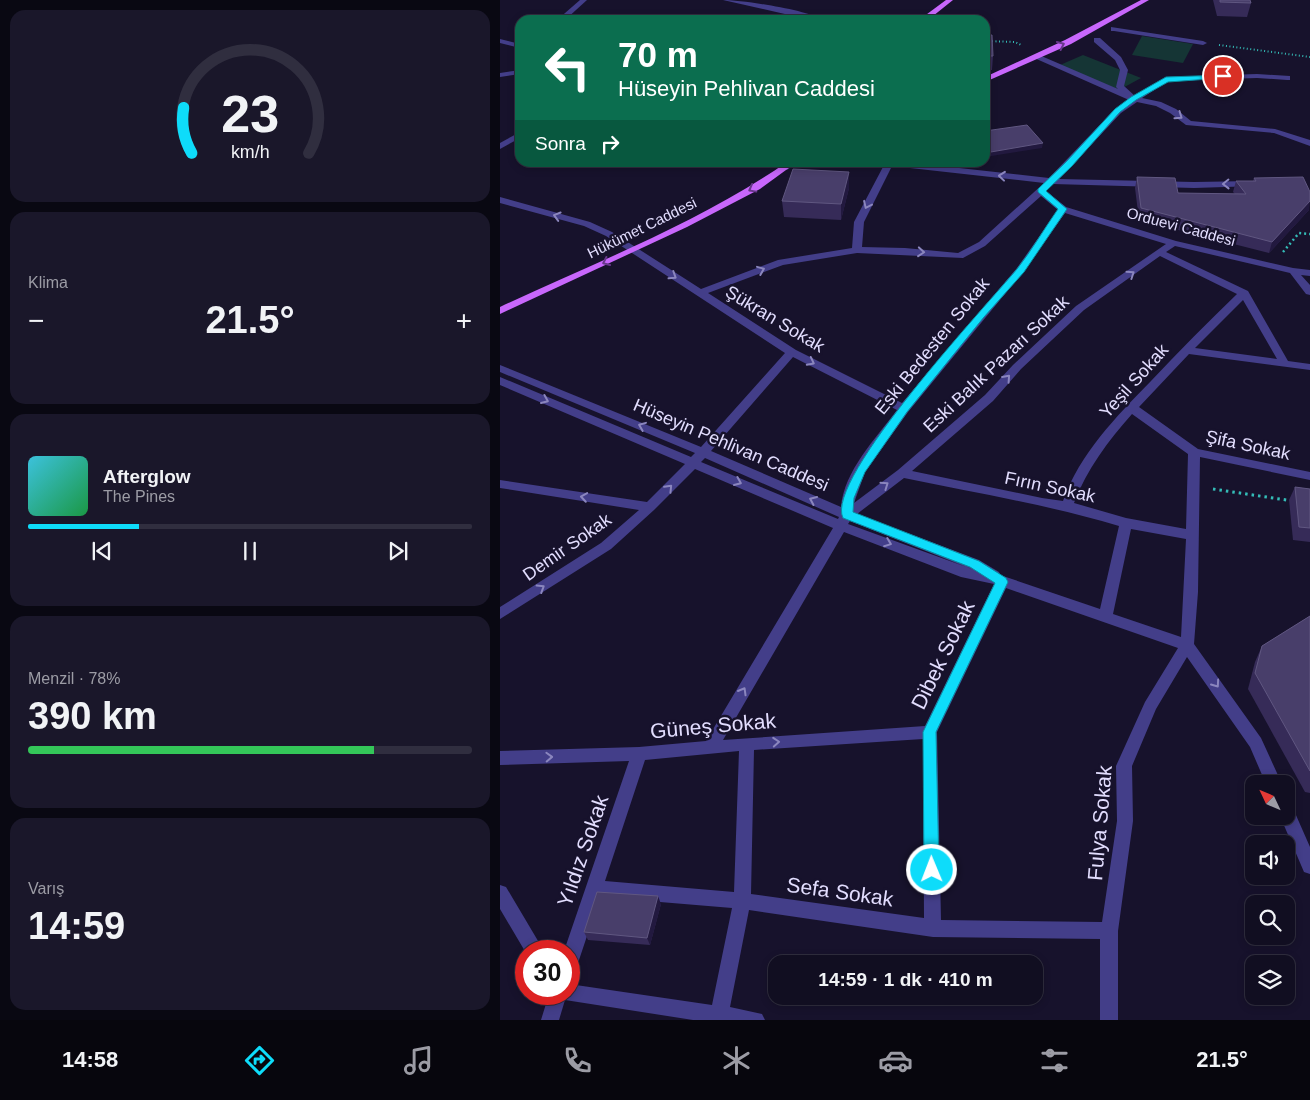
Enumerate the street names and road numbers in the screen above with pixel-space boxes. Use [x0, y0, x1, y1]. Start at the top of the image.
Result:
street label: Hükümet Caddesi [584, 194, 699, 261]
street label: Orduevi Caddesi [1125, 204, 1237, 249]
street label: Eski Bedesten Sokak [871, 273, 994, 418]
street label: Şükran Sokak [722, 282, 829, 357]
street label: Eski Balık Pazarı Sokak [919, 291, 1073, 436]
street label: Yeşil Sokak [1096, 339, 1173, 422]
street label: Hüseyin Pehlivan Caddesi [630, 395, 832, 495]
street label: Şifa Sokak [1204, 426, 1293, 464]
street label: Fırın Sokak [1003, 468, 1098, 507]
street label: Demir Sokak [519, 509, 616, 585]
street label: Dibek Sokak [906, 596, 979, 713]
street label: Güneş Sokak [649, 709, 777, 742]
street label: Fulya Sokak [1083, 764, 1116, 882]
street label: Yıldız Sokak [553, 791, 613, 910]
street label: Sefa Sokak [785, 873, 895, 910]

